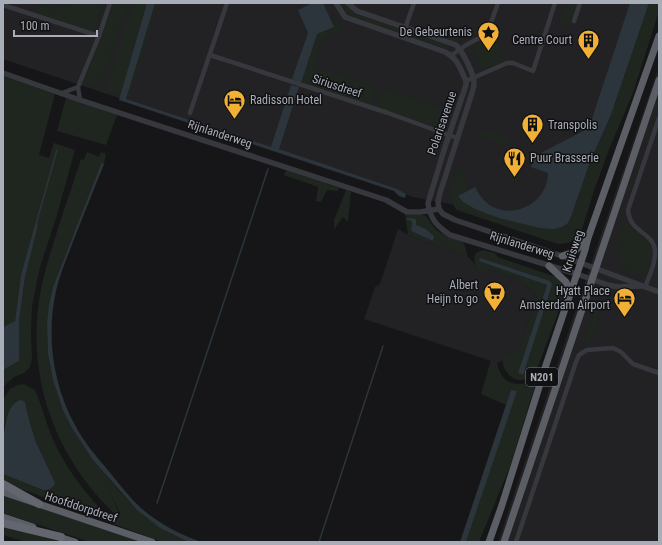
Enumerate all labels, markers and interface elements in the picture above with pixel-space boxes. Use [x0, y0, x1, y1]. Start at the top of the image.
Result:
scale bar [14, 12, 97, 38]
text: 100 m [20, 19, 50, 33]
place icon: De Gebeurtenis [475, 19, 501, 52]
place label: De Gebeurtenis [400, 25, 472, 39]
building icon: Centre Court [575, 27, 601, 60]
place label: Centre Court [512, 33, 572, 47]
street label: Siriusdreef [310, 71, 364, 101]
hotel icon: Radisson Hotel [221, 87, 247, 120]
street label: Polarisavenue [425, 89, 460, 157]
place label: Radisson Hotel [250, 93, 322, 107]
building icon: Transpolis [519, 112, 545, 145]
street label: Rijnlanderweg [186, 117, 254, 151]
place label: Transpolis [548, 118, 597, 132]
restaurant icon: Puur Brasserie [501, 145, 527, 178]
place label: Puur Brasserie [530, 151, 599, 165]
street label: Kruisweg [560, 228, 586, 274]
street label: Rijnlanderweg [488, 229, 556, 261]
place label: Albert Heijn to go [427, 278, 478, 306]
supermarket icon: Albert Heijn to go [481, 279, 507, 312]
place label: Hyatt Place Amsterdam Airport [520, 284, 610, 312]
hotel icon: Hyatt Place Amsterdam Airport [612, 285, 638, 318]
road number: N201 [526, 368, 558, 386]
street label: Hoofddorpdreef [43, 489, 119, 525]

